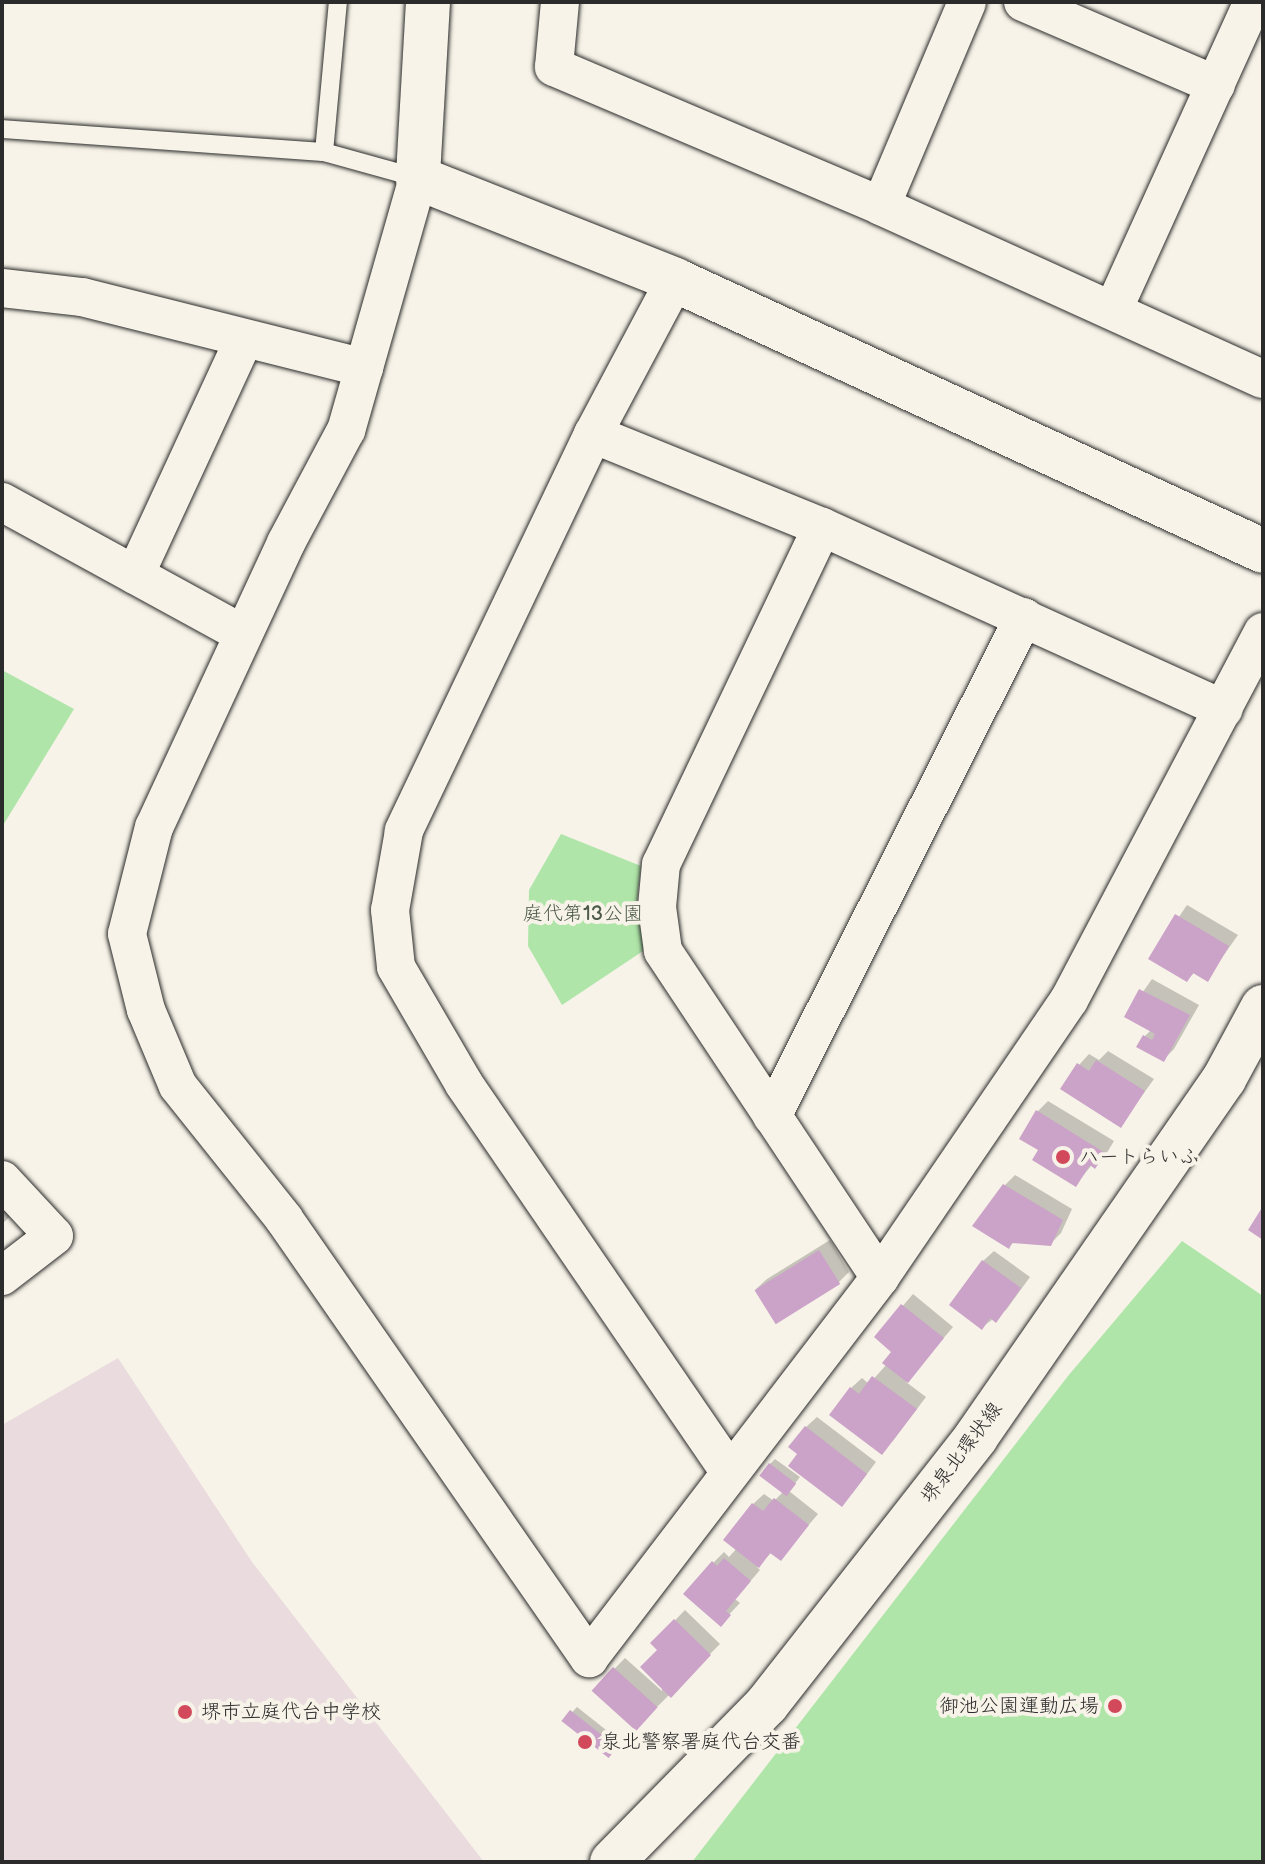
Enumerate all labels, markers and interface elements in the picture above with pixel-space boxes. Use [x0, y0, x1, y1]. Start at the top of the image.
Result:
park label: 庭代第13公園 [523, 902, 643, 926]
place label: ハートらいふ [1079, 1145, 1199, 1169]
marker: ハートらいふ [1054, 1148, 1072, 1166]
street label: 堺泉北環状線 [916, 1398, 1008, 1508]
place label: 御池公園運動広場 [939, 1694, 1099, 1718]
marker: 御池公園運動広場 [1106, 1697, 1124, 1715]
place label: 堺市立庭代台中学校 [201, 1700, 381, 1724]
marker: 堺市立庭代台中学校 [176, 1703, 194, 1721]
place label: 泉北警察署庭代台交番 [601, 1730, 801, 1754]
marker: 泉北警察署庭代台交番 [576, 1733, 594, 1751]

